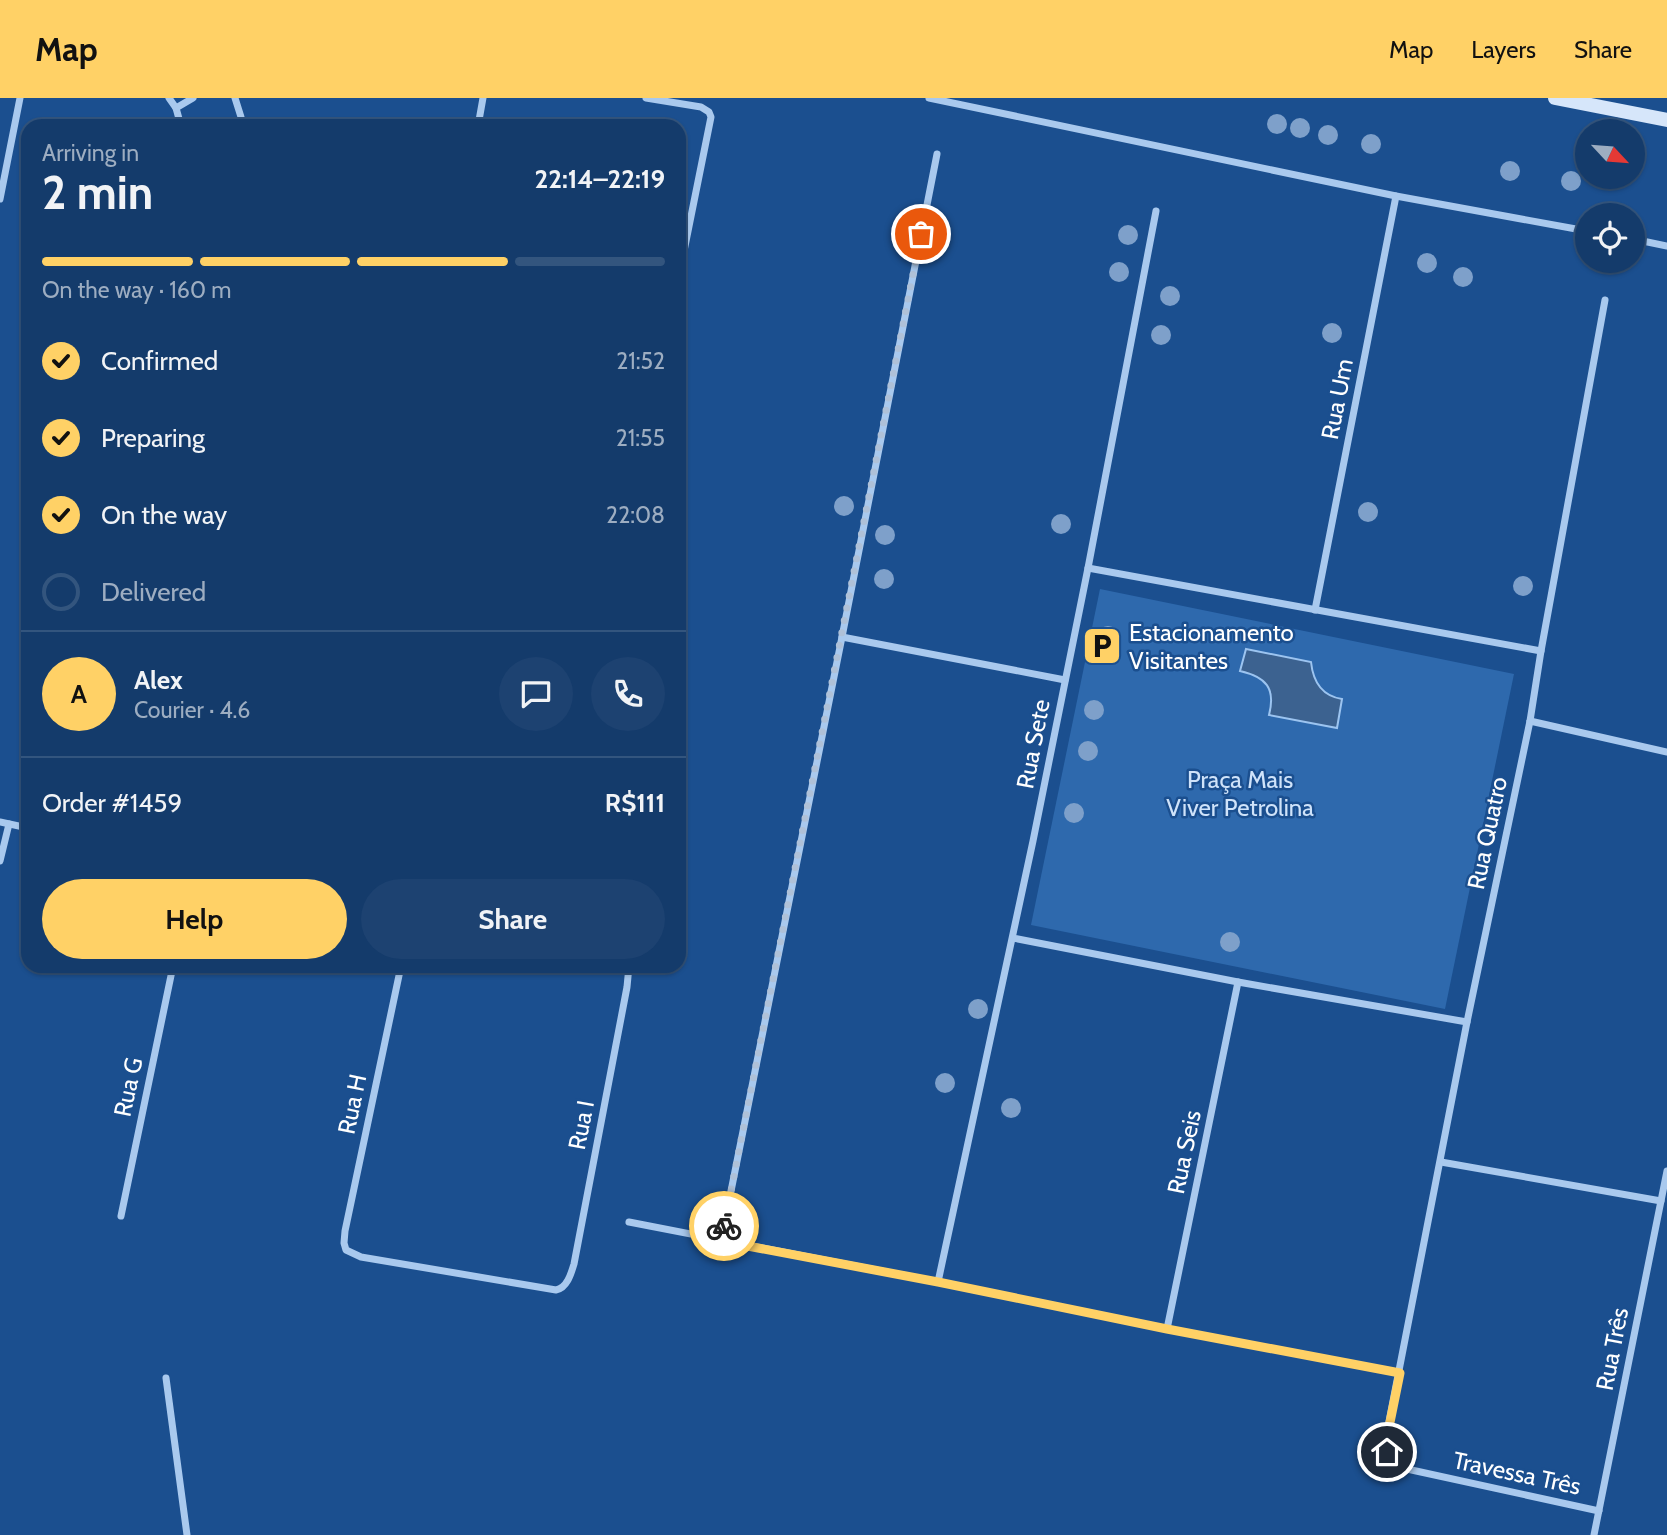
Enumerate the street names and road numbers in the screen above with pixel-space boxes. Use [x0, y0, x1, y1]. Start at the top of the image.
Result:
street label: Rua Um [1315, 356, 1359, 442]
street label: Rua Sete [1010, 697, 1056, 791]
street label: Rua Quatro [1461, 774, 1513, 892]
street label: Rua G [108, 1055, 148, 1119]
street label: Rua H [332, 1071, 372, 1137]
street label: Rua I [562, 1098, 600, 1152]
street label: Rua Seis [1161, 1107, 1207, 1197]
street label: Rua Três [1590, 1305, 1634, 1393]
street label: Travessa Três [1450, 1445, 1584, 1501]

